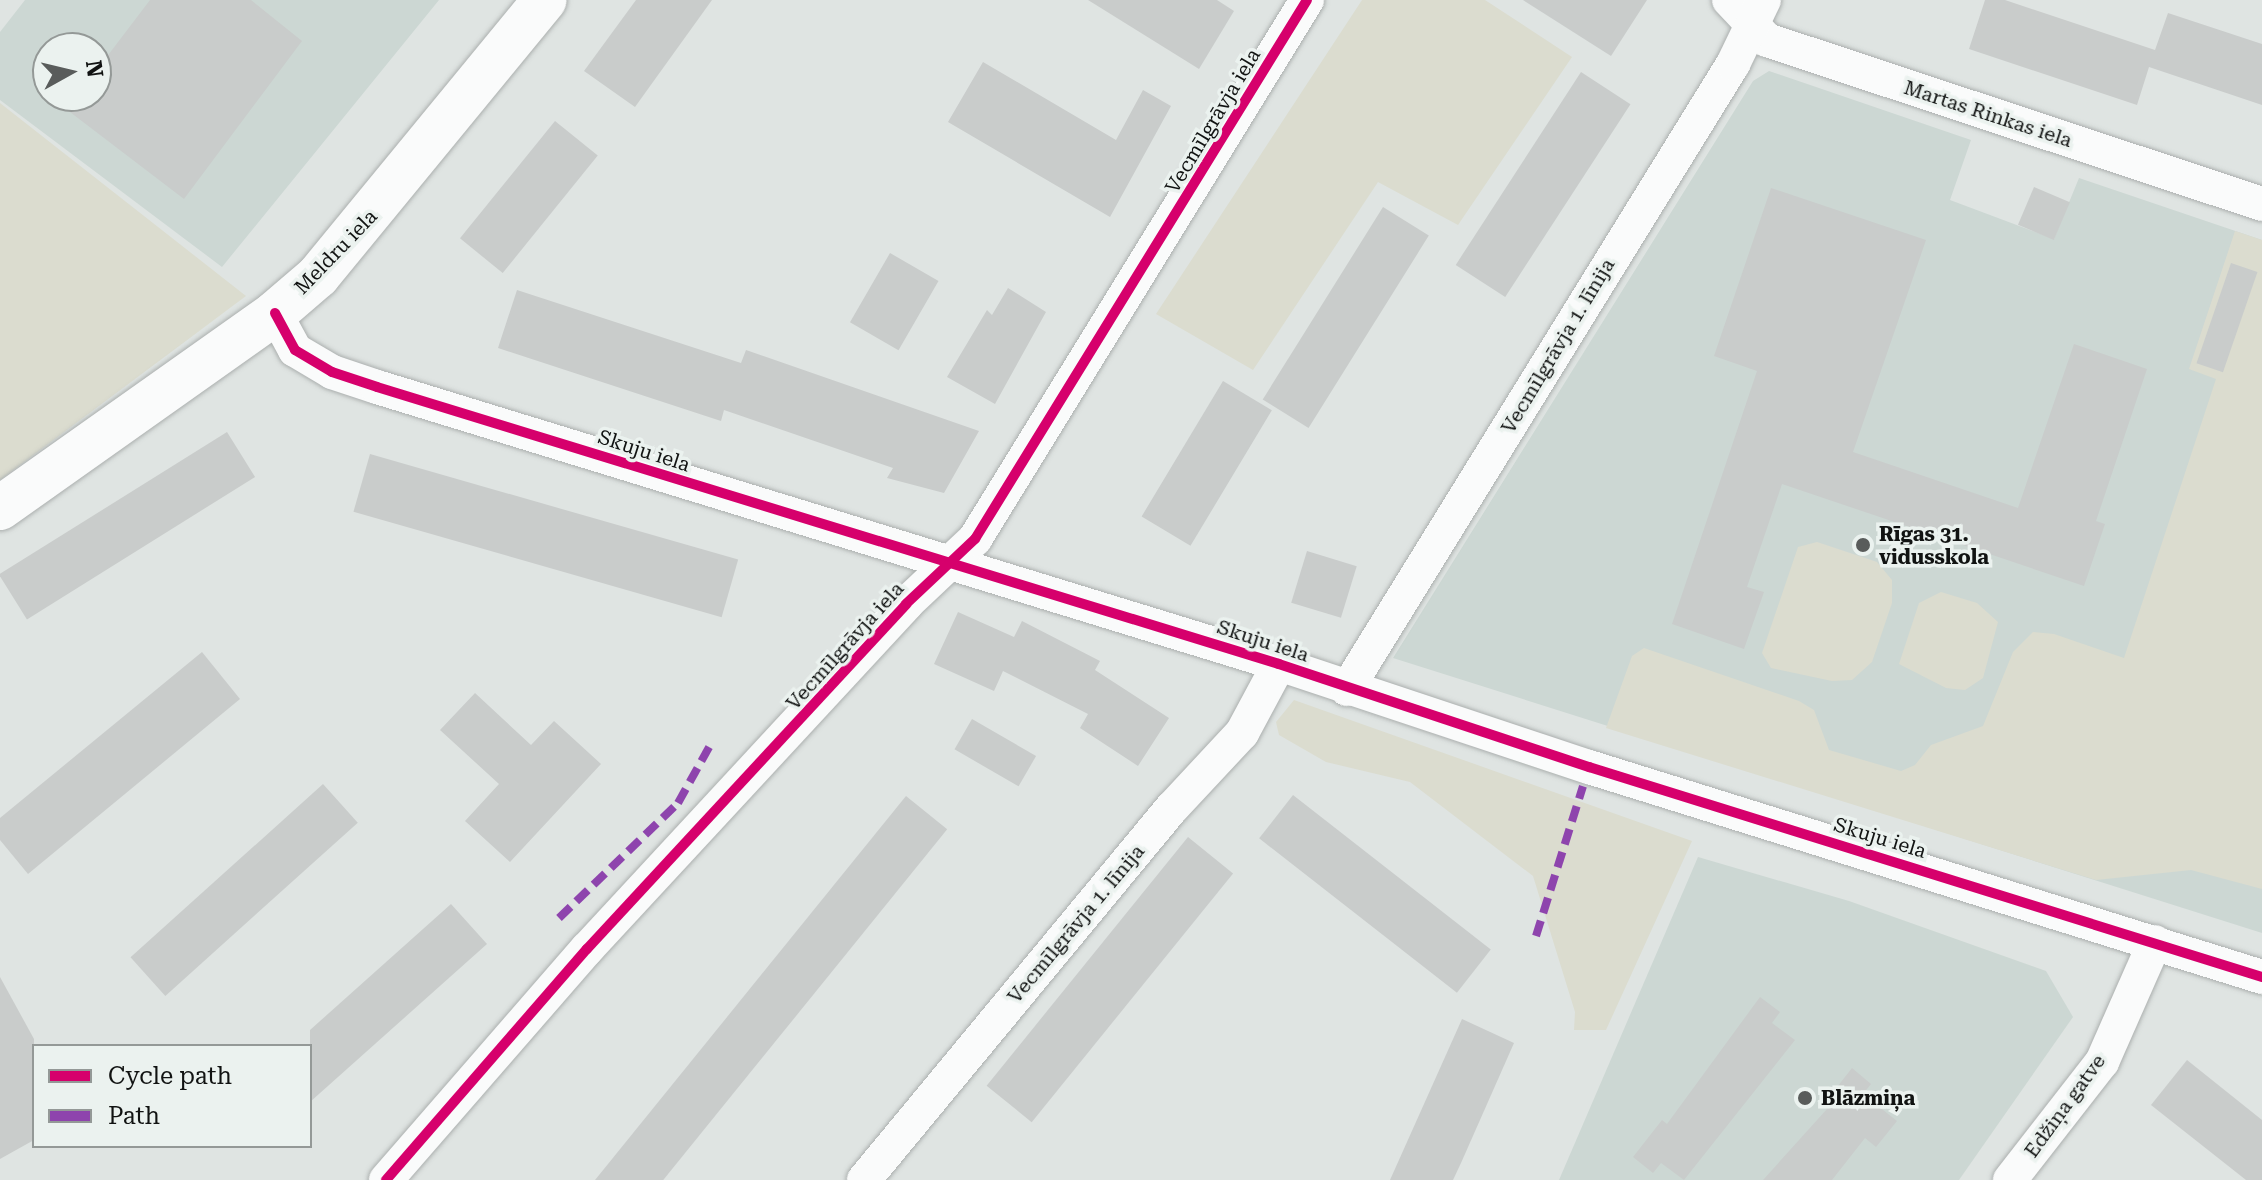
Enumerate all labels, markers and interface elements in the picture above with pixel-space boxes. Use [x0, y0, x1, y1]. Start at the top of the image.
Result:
north arrow [32, 32, 112, 112]
street label: Vecmīlgrāvja iela [1160, 45, 1266, 197]
text: N [81, 59, 108, 79]
street label: Martas Rinkas iela [1901, 75, 2075, 153]
street label: Meldru iela [290, 205, 382, 299]
street label: Vecmīlgrāvja 1. līnija [1496, 254, 1620, 438]
street label: Skuju iela [595, 425, 693, 477]
place label: Rīgas 31. vidusskola [1879, 522, 1989, 569]
marker: Rīgas 31. vidusskola [1854, 536, 1872, 554]
street label: Vecmīlgrāvja iela [781, 577, 909, 715]
street label: Skuju iela [1214, 615, 1312, 667]
street label: Skuju iela [1831, 813, 1929, 863]
street label: Vecmīlgrāvja 1. līnija [1003, 840, 1149, 1008]
legend [32, 1044, 312, 1148]
street label: Edžiņa gatve [2019, 1050, 2111, 1162]
text: Cycle path [108, 1062, 232, 1090]
place label: Blāzmiņa [1821, 1086, 1915, 1110]
marker: Blāzmiņa [1796, 1089, 1814, 1107]
text: Path [108, 1102, 160, 1130]

